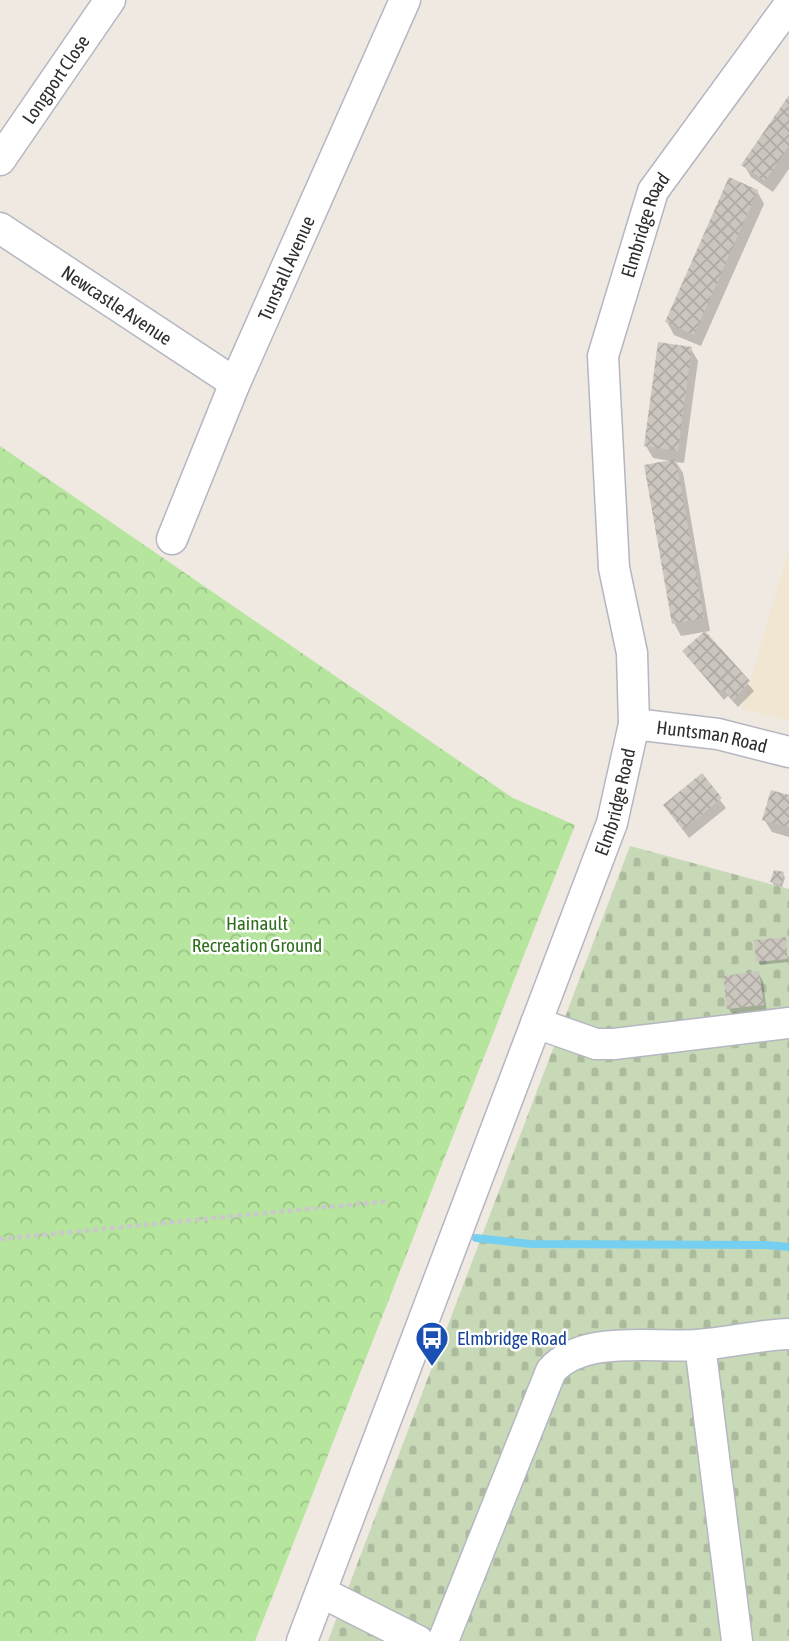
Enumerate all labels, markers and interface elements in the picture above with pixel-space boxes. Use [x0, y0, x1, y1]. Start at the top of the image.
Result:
street label: Longport Close [17, 31, 94, 128]
street label: Elmbridge Road [616, 168, 674, 280]
street label: Tunstall Avenue [253, 212, 319, 324]
street label: Newcastle Avenue [58, 261, 176, 349]
street label: Huntsman Road [655, 716, 770, 757]
street label: Elmbridge Road [590, 746, 639, 859]
park label: Hainault Recreation Ground [192, 912, 322, 956]
bus stop icon: Elmbridge Road [413, 1319, 451, 1368]
place label: Elmbridge Road [457, 1327, 567, 1349]

